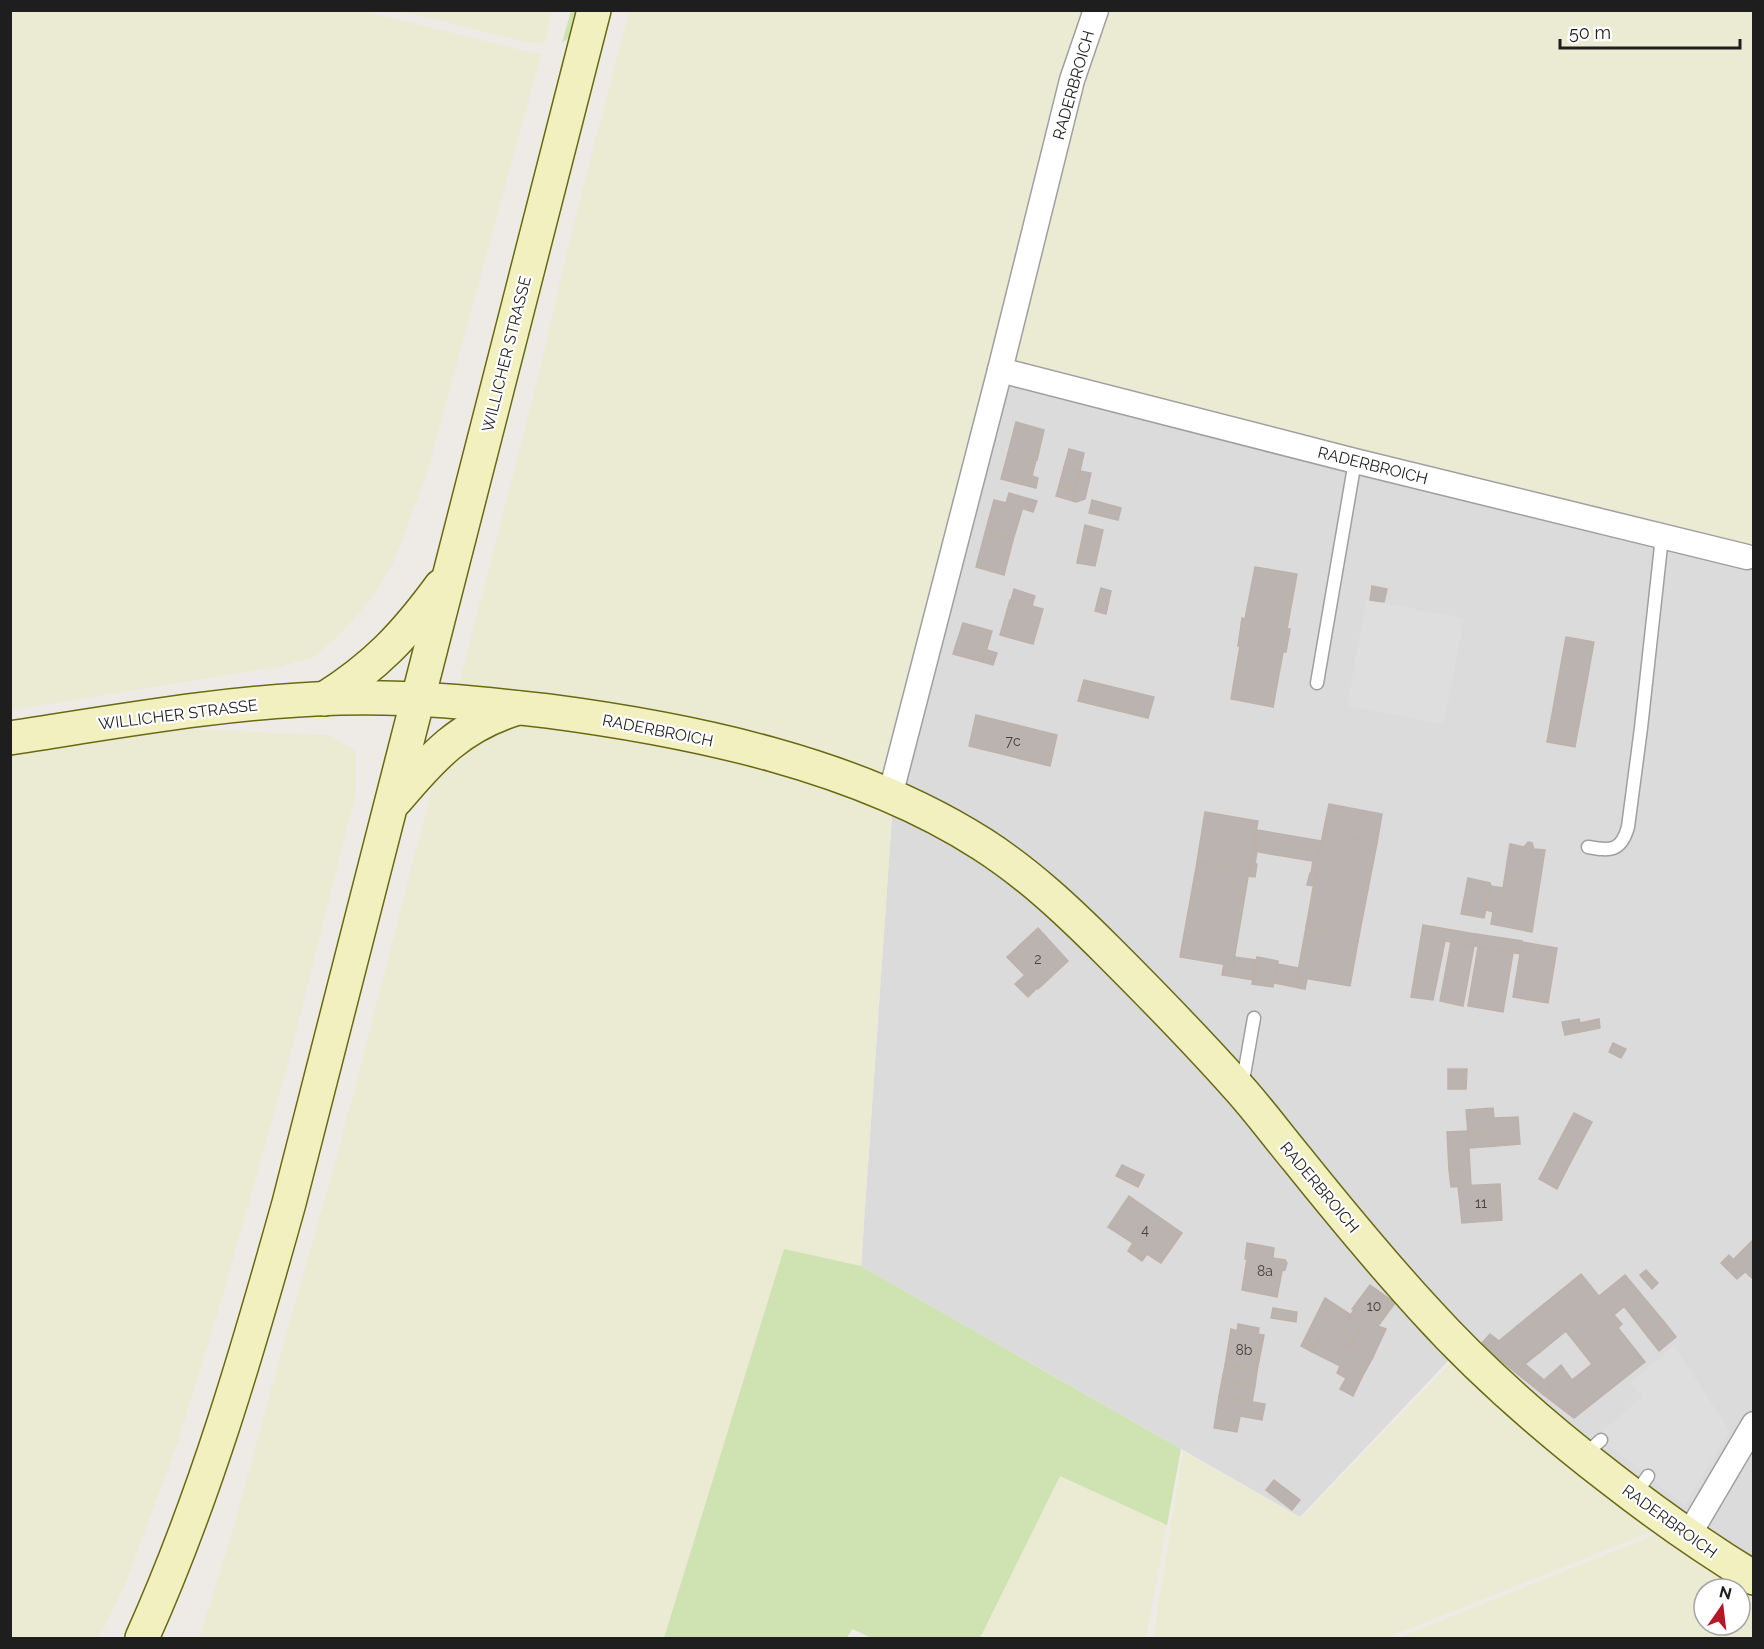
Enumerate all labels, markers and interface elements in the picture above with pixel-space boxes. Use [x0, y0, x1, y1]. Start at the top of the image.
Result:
scale bar [1560, 12, 1740, 50]
text: 50 m [1569, 22, 1611, 43]
street label: RADERBROICH [1049, 28, 1098, 142]
street label: WILLICHER STRASSE [478, 274, 535, 434]
street label: RADERBROICH [1316, 443, 1430, 488]
street label: WILLICHER STRASSE [97, 695, 259, 734]
street label: RADERBROICH [601, 710, 715, 751]
house number: 7c [1005, 733, 1021, 749]
house number: 2 [1034, 951, 1042, 967]
street label: RADERBROICH [1276, 1138, 1363, 1237]
house number: 11 [1475, 1195, 1487, 1211]
house number: 4 [1141, 1222, 1149, 1238]
house number: 8a [1257, 1263, 1273, 1279]
house number: 10 [1367, 1298, 1381, 1314]
house number: 8b [1236, 1342, 1253, 1358]
street label: RADERBROICH [1619, 1481, 1721, 1562]
north arrow [1692, 1577, 1752, 1637]
text: N [1717, 1582, 1734, 1604]

